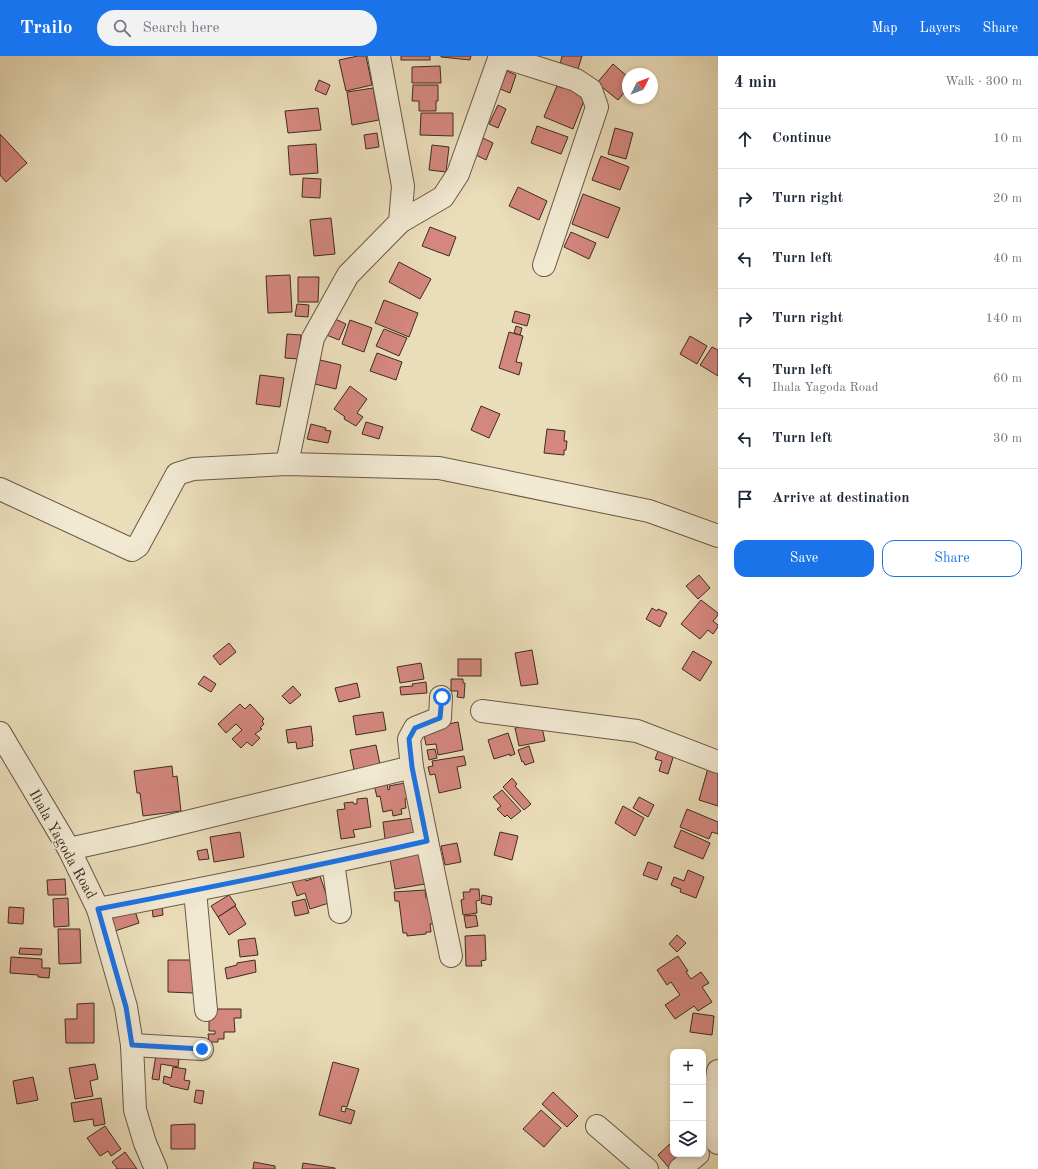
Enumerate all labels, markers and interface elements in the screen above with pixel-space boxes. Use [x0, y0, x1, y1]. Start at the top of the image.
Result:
search box [97, 10, 377, 46]
icon: search [111, 17, 133, 39]
text: Trailo [20, 19, 73, 38]
text: Search here [143, 21, 219, 36]
text: Map [872, 21, 898, 35]
text: Layers [920, 21, 961, 35]
text: Share [983, 21, 1018, 35]
north arrow [622, 68, 658, 104]
text: 4 min [734, 74, 777, 91]
text: Walk · 300 m [945, 75, 1022, 88]
icon: ahead [734, 128, 756, 150]
text: Continue [772, 131, 831, 146]
text: 10 m [993, 132, 1022, 145]
icon: right [734, 188, 756, 210]
text: Turn right [772, 191, 843, 206]
text: 20 m [993, 192, 1022, 205]
icon: left [734, 248, 756, 270]
text: Turn left [772, 251, 832, 266]
text: 40 m [993, 252, 1022, 265]
icon: right [734, 308, 756, 330]
text: Turn right [772, 311, 843, 326]
text: 140 m [985, 312, 1022, 325]
text: Turn left [772, 363, 832, 378]
icon: left [734, 368, 756, 390]
text: 60 m [993, 372, 1022, 385]
text: Ihala Yagoda Road [772, 381, 879, 394]
icon: left [734, 428, 756, 450]
text: Turn left [772, 431, 832, 446]
text: 30 m [993, 432, 1022, 445]
icon: arrive [734, 488, 756, 510]
text: Arrive at destination [772, 491, 910, 506]
button: Save [734, 540, 874, 577]
button: Share [882, 540, 1022, 577]
route start [433, 688, 451, 706]
street label: Ihala Yagoda Road [25, 787, 98, 902]
route end [193, 1040, 211, 1058]
map controls [670, 1049, 706, 1157]
button: + [670, 1049, 706, 1085]
button: − [670, 1085, 706, 1121]
button: layers [670, 1121, 706, 1157]

